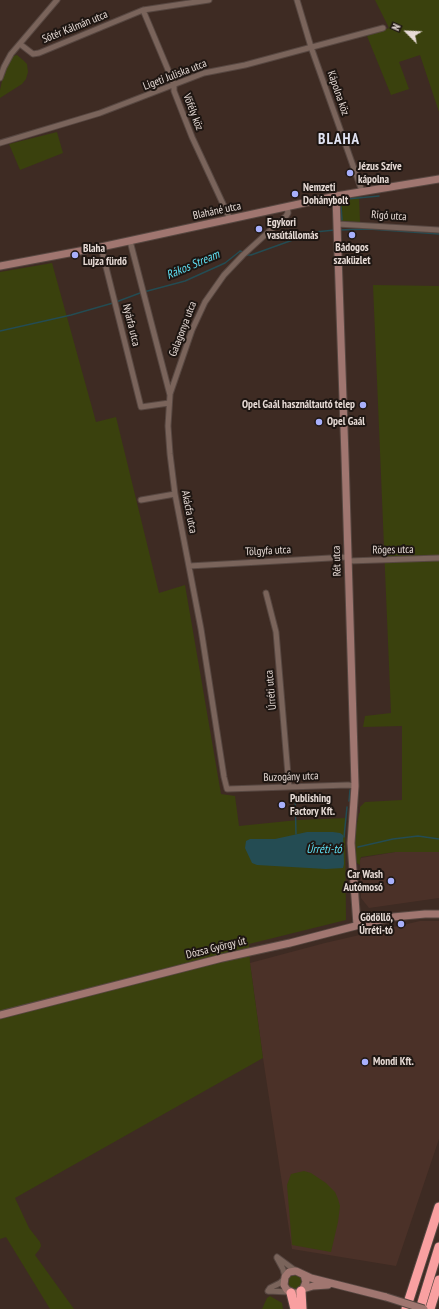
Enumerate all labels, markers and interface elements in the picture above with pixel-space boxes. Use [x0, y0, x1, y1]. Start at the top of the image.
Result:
street label: Sőtér Kálmán utca [40, 8, 110, 46]
north arrow [387, 12, 427, 52]
text: N [388, 22, 404, 33]
street label: Ligeti Juliska utca [141, 57, 209, 93]
street label: Kápolna köz [324, 69, 352, 117]
street label: Vőfély köz [180, 92, 206, 132]
district label: BLAHA [318, 131, 360, 149]
place label: Jézus Szíve kápolna [358, 160, 402, 186]
marker: Jézus Szíve kápolna [345, 168, 355, 178]
place label: Nemzeti Dohánybolt [303, 181, 348, 207]
marker: Nemzeti Dohánybolt [290, 189, 300, 199]
street label: Blaháné utca [192, 199, 242, 223]
street label: Rigó utca [371, 208, 407, 224]
place label: Egykori vasútállomás [267, 216, 318, 242]
marker: Egykori vasútállomás [254, 224, 264, 234]
marker: Bádogos szaküzlet [347, 230, 357, 240]
place label: Bádogos szaküzlet [334, 241, 370, 267]
place label: Blaha Lujza fürdő [83, 242, 127, 268]
water label: Rákos Stream [164, 247, 222, 283]
marker: Blaha Lujza fürdő [70, 250, 80, 260]
street label: Galagonya utca [166, 300, 200, 358]
street label: Nyárfa utca [119, 303, 143, 347]
place label: Opel Gaál használtautó telep [242, 398, 355, 412]
marker: Opel Gaál használtautó telep [358, 400, 368, 410]
place label: Opel Gaál [327, 415, 365, 429]
marker: Opel Gaál [314, 417, 324, 427]
street label: Akácfa utca [178, 489, 200, 535]
street label: Tölgyfa utca [245, 543, 291, 559]
street label: Röges utca [372, 543, 414, 557]
street label: Rét utca [330, 545, 344, 577]
street label: Úrréti utca [263, 669, 279, 711]
street label: Buzogány utca [263, 769, 319, 785]
place label: Publishing Factory Kft. [290, 792, 335, 818]
marker: Publishing Factory Kft. [277, 800, 287, 810]
water label: Úrréti-tó [306, 843, 342, 857]
place label: Car Wash Autómosó [344, 868, 383, 894]
marker: Car Wash Autómosó [386, 876, 396, 886]
place label: Gödöllő, Úrréti-tó [359, 911, 393, 937]
marker: Gödöllő, Úrréti-tó [396, 919, 406, 929]
street label: Dózsa György út [185, 934, 247, 962]
place label: Mondi Kft. [373, 1055, 414, 1069]
marker: Mondi Kft. [360, 1057, 370, 1067]

